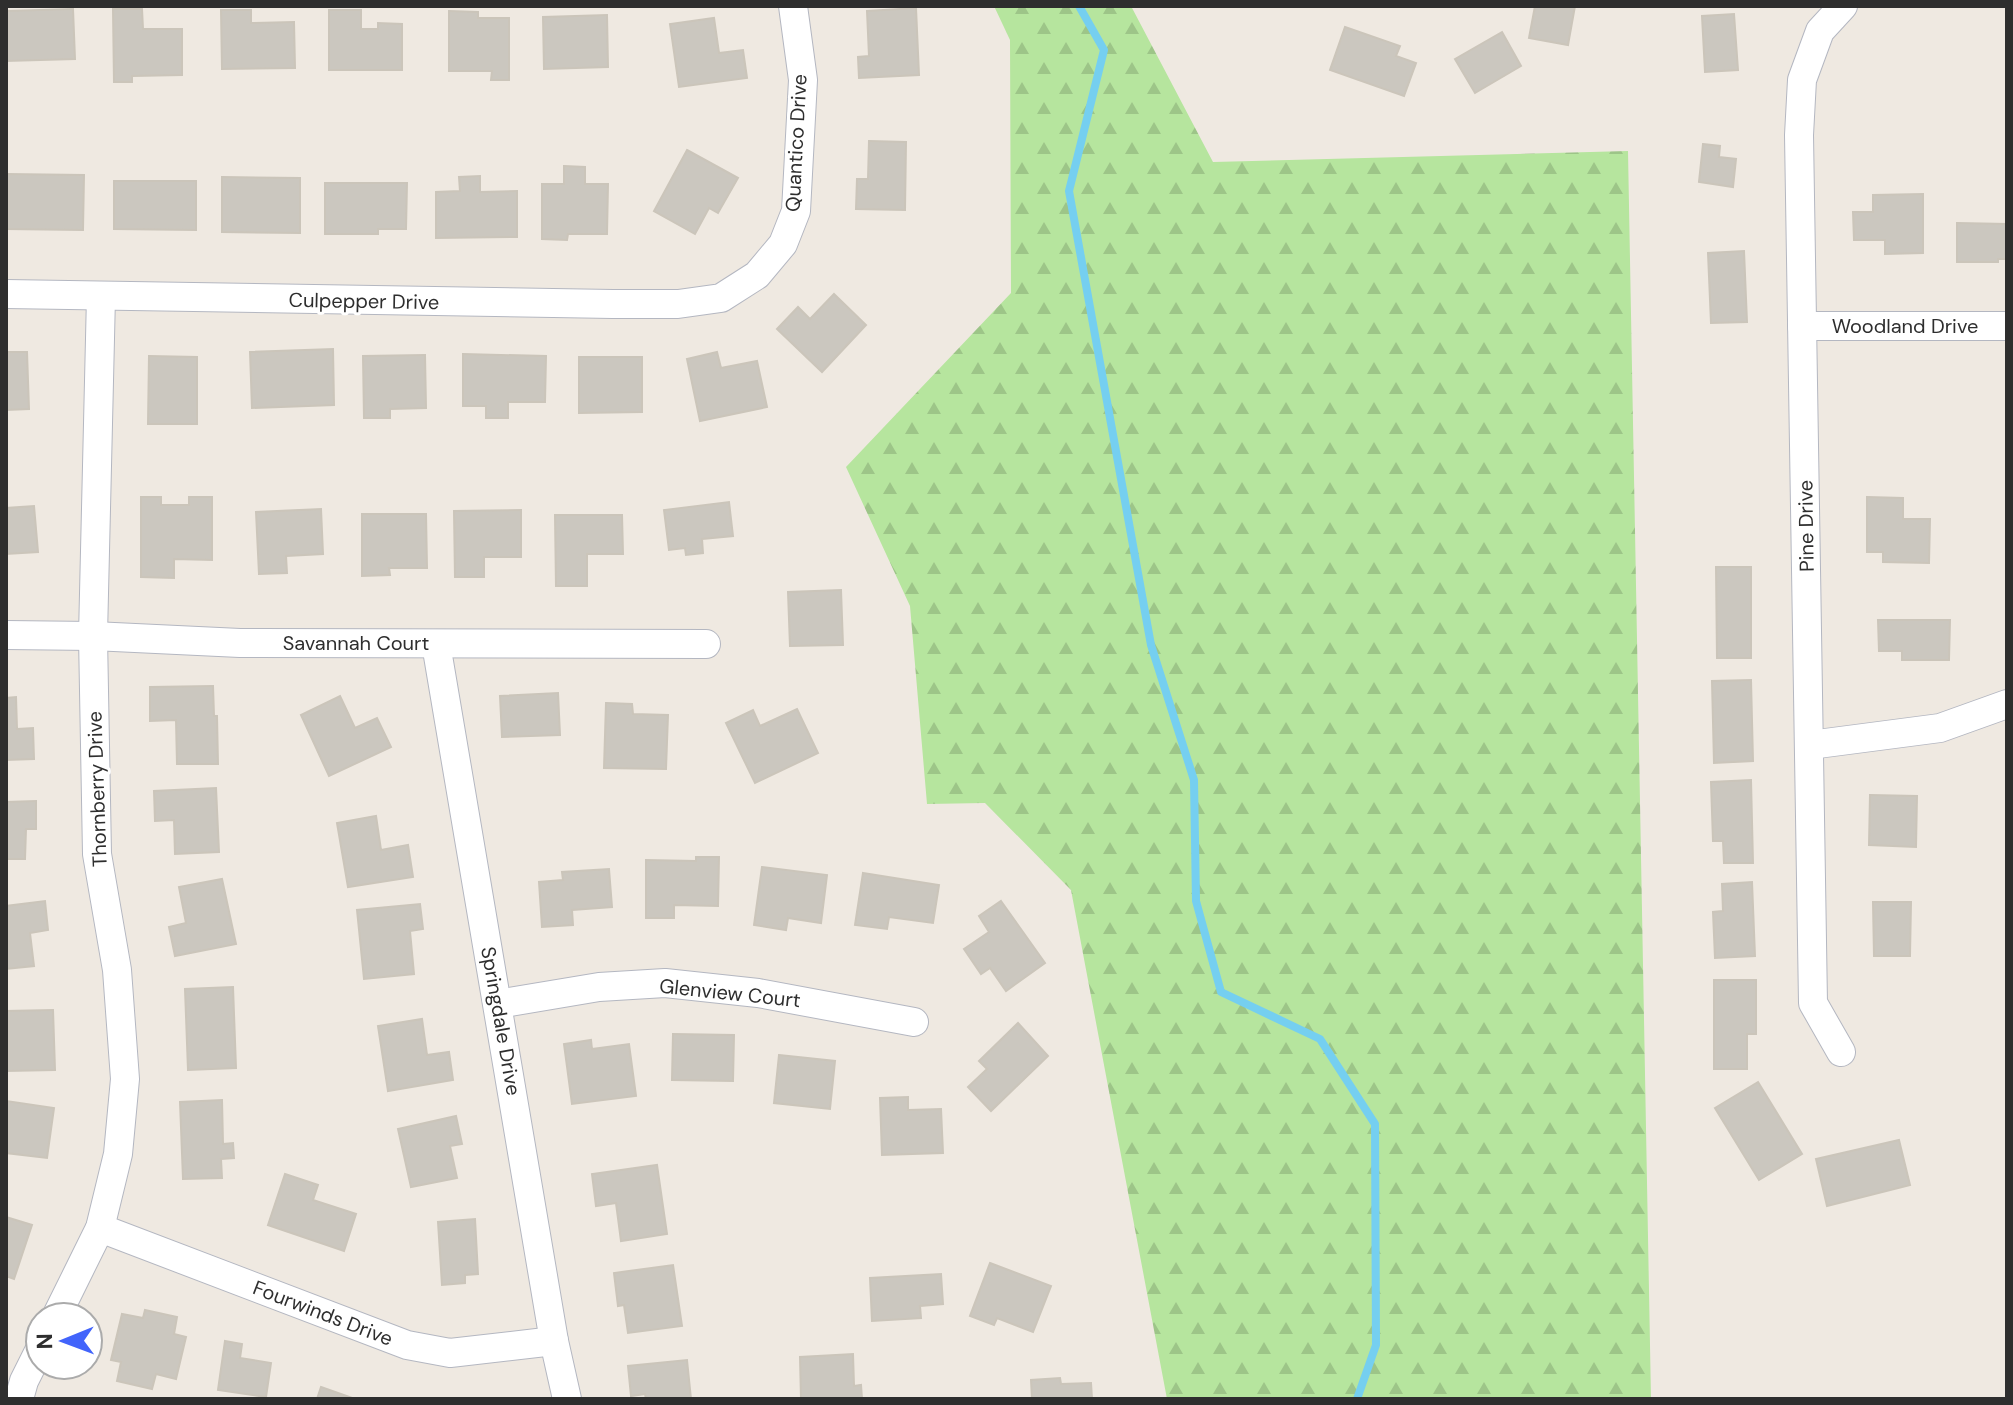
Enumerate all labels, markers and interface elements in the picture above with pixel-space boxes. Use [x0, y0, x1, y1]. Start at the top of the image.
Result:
street label: Quantico Drive [779, 73, 813, 213]
street label: Culpepper Drive [288, 287, 440, 315]
street label: Woodland Drive [1832, 313, 1978, 339]
street label: Pine Drive [1792, 480, 1820, 572]
street label: Savannah Court [283, 630, 429, 656]
street label: Thornberry Drive [81, 711, 113, 867]
street label: Springdale Drive [475, 945, 527, 1097]
street label: Glenview Court [658, 973, 802, 1013]
street label: Fourwinds Drive [249, 1274, 397, 1352]
north arrow [24, 1301, 104, 1381]
text: N [30, 1333, 59, 1350]

